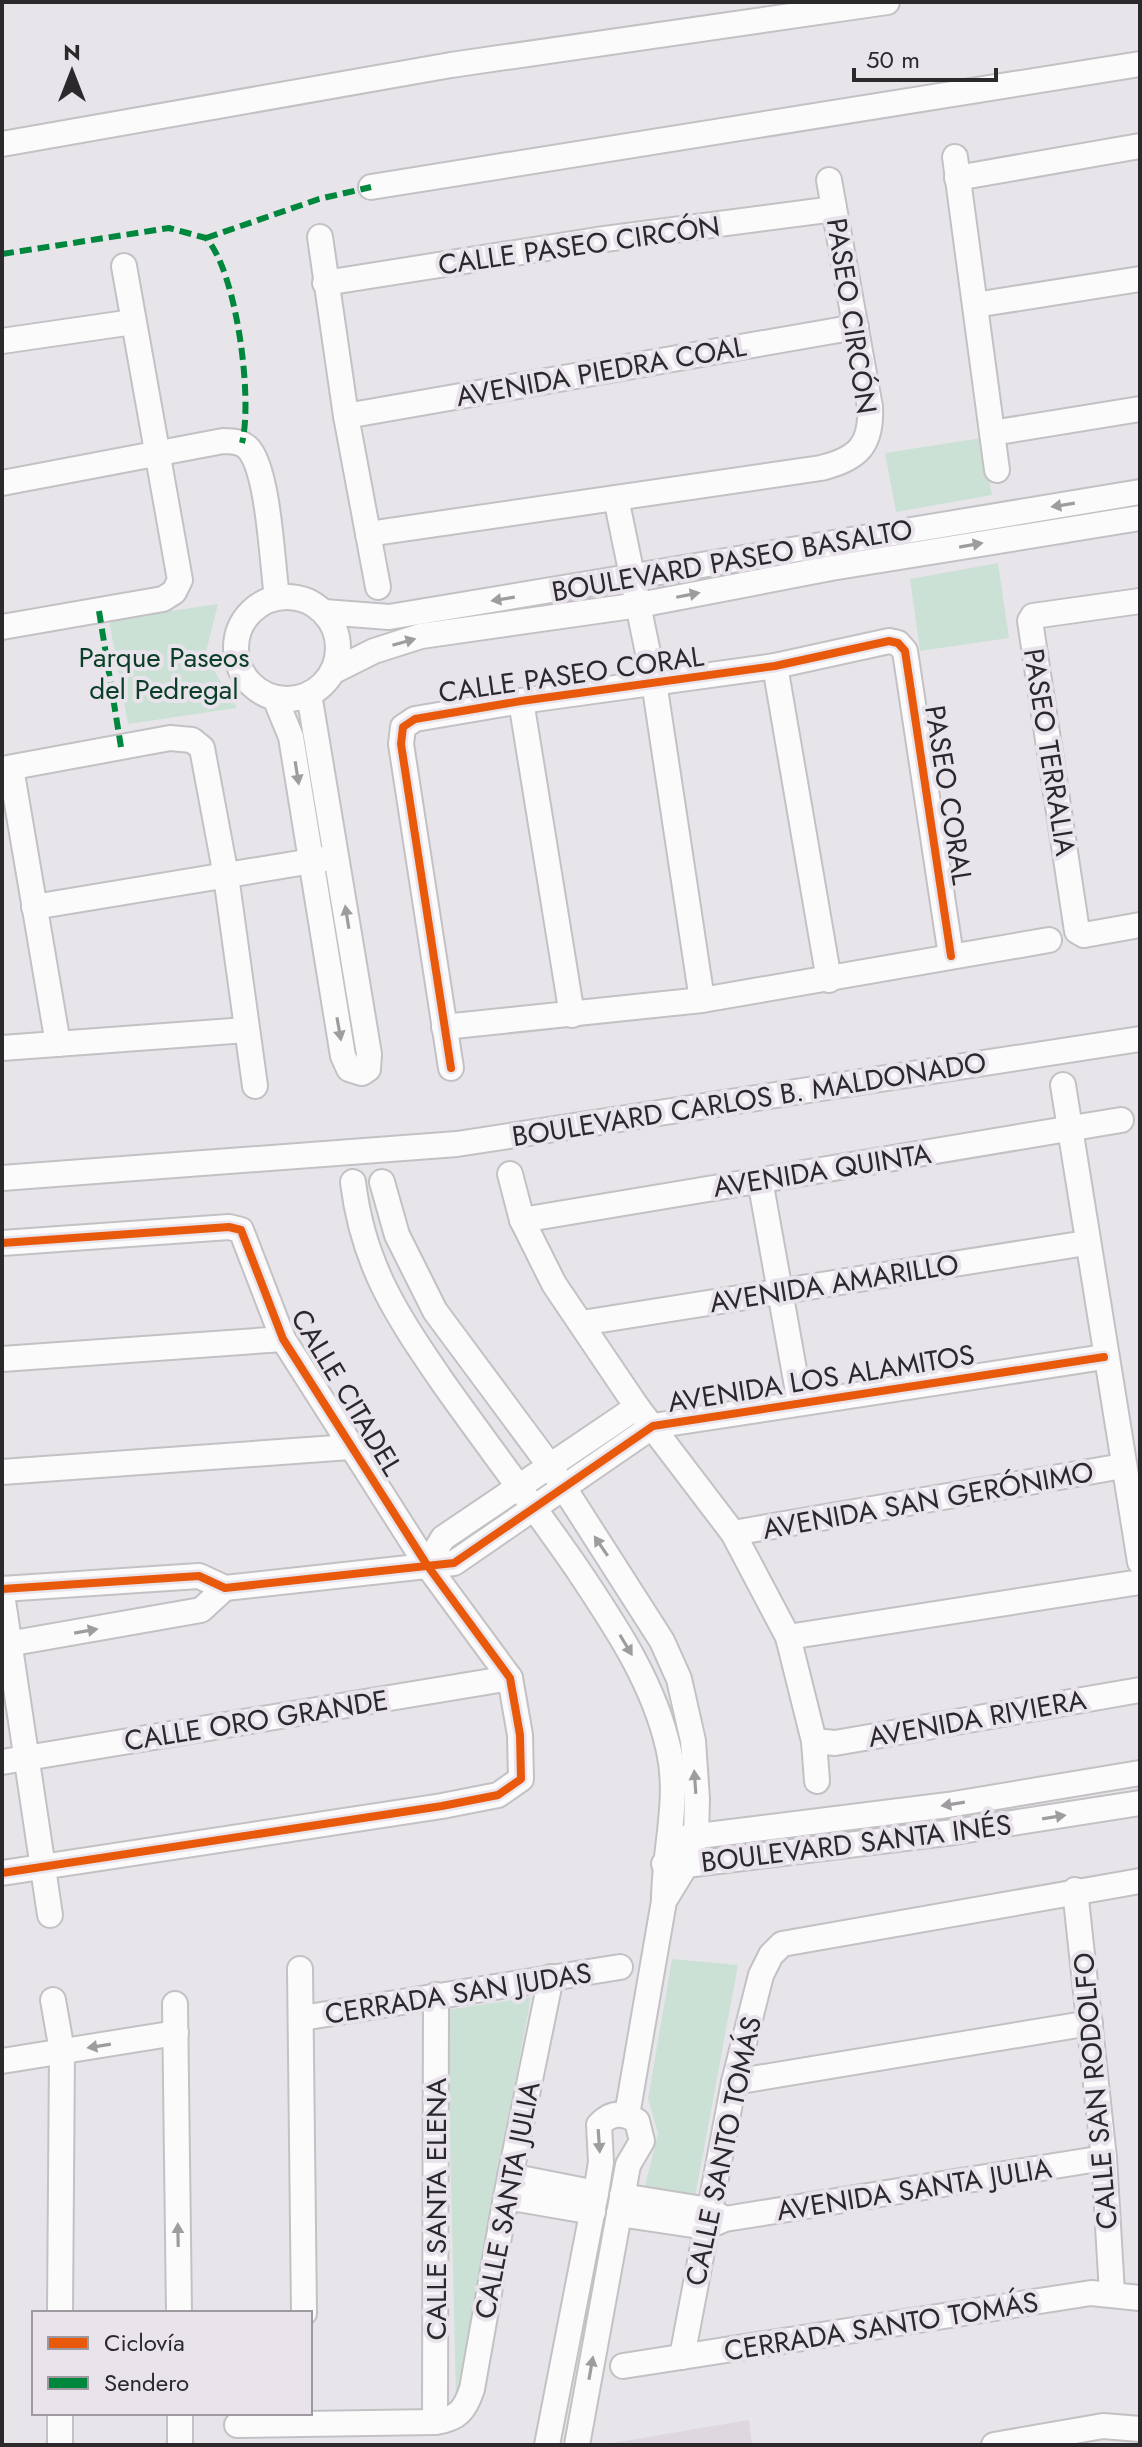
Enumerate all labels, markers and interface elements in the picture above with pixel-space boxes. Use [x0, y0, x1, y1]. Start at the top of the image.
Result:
north arrow [32, 32, 112, 112]
scale bar [854, 32, 996, 82]
text: N [63, 36, 81, 68]
text: 50 m [866, 42, 920, 77]
street label: CALLE PASEO CIRCÓN [436, 205, 723, 286]
street label: PASEO CIRCÓN [816, 215, 887, 417]
street label: AVENIDA PIEDRA COAL [453, 326, 750, 417]
one-way arrow [1050, 499, 1075, 511]
street label: BOULEVARD PASEO BASALTO [549, 509, 916, 612]
one-way arrow [959, 538, 984, 550]
one-way arrow [676, 589, 701, 601]
one-way arrow [490, 593, 515, 606]
one-way arrow [391, 635, 416, 647]
street label: CALLE PASEO CORAL [436, 636, 707, 713]
park label: Parque Paseos del Pedregal [79, 637, 249, 710]
street label: PASEO TERRALIA [1013, 645, 1086, 859]
street label: PASEO CORAL [914, 702, 983, 888]
one-way arrow [291, 760, 304, 785]
one-way arrow [340, 904, 352, 929]
one-way arrow [333, 1017, 345, 1042]
street label: BOULEVARD CARLOS B. MALDONADO [509, 1042, 989, 1157]
street label: AVENIDA QUINTA [710, 1133, 934, 1208]
street label: AVENIDA AMARILLO [706, 1244, 962, 1323]
street label: CALLE CITADEL [281, 1301, 413, 1484]
street label: AVENIDA LOS ALAMITOS [665, 1334, 977, 1423]
street label: AVENIDA SAN GERÓNIMO [759, 1451, 1097, 1550]
one-way arrow [594, 1535, 609, 1556]
one-way arrow [74, 1624, 99, 1636]
one-way arrow [619, 1634, 633, 1656]
street label: CALLE ORO GRANDE [121, 1679, 391, 1762]
street label: AVENIDA RIVIERA [865, 1679, 1090, 1758]
one-way arrow [689, 1769, 702, 1794]
one-way arrow [940, 1798, 965, 1811]
street label: BOULEVARD SANTA INÉS [698, 1804, 1014, 1883]
one-way arrow [1042, 1810, 1067, 1823]
street label: CALLE SAN RODOLFO [1063, 1951, 1128, 2231]
street label: CERRADA SAN JUDAS [322, 1952, 594, 2035]
street label: CALLE SANTO TOMÁS [675, 2013, 772, 2289]
one-way arrow [86, 2040, 111, 2052]
street label: CALLE SANTA ELENA [416, 2077, 457, 2340]
street label: CALLE SANTA JULIA [464, 2077, 551, 2322]
one-way arrow [593, 2129, 606, 2154]
street label: AVENIDA SANTA JULIA [774, 2147, 1055, 2231]
one-way arrow [172, 2222, 184, 2247]
street label: CERRADA SANTO TOMÁS [721, 2281, 1041, 2372]
legend [32, 2311, 312, 2415]
text: Ciclovía [104, 2325, 185, 2360]
one-way arrow [585, 2356, 597, 2381]
text: Sendero [104, 2365, 189, 2400]

